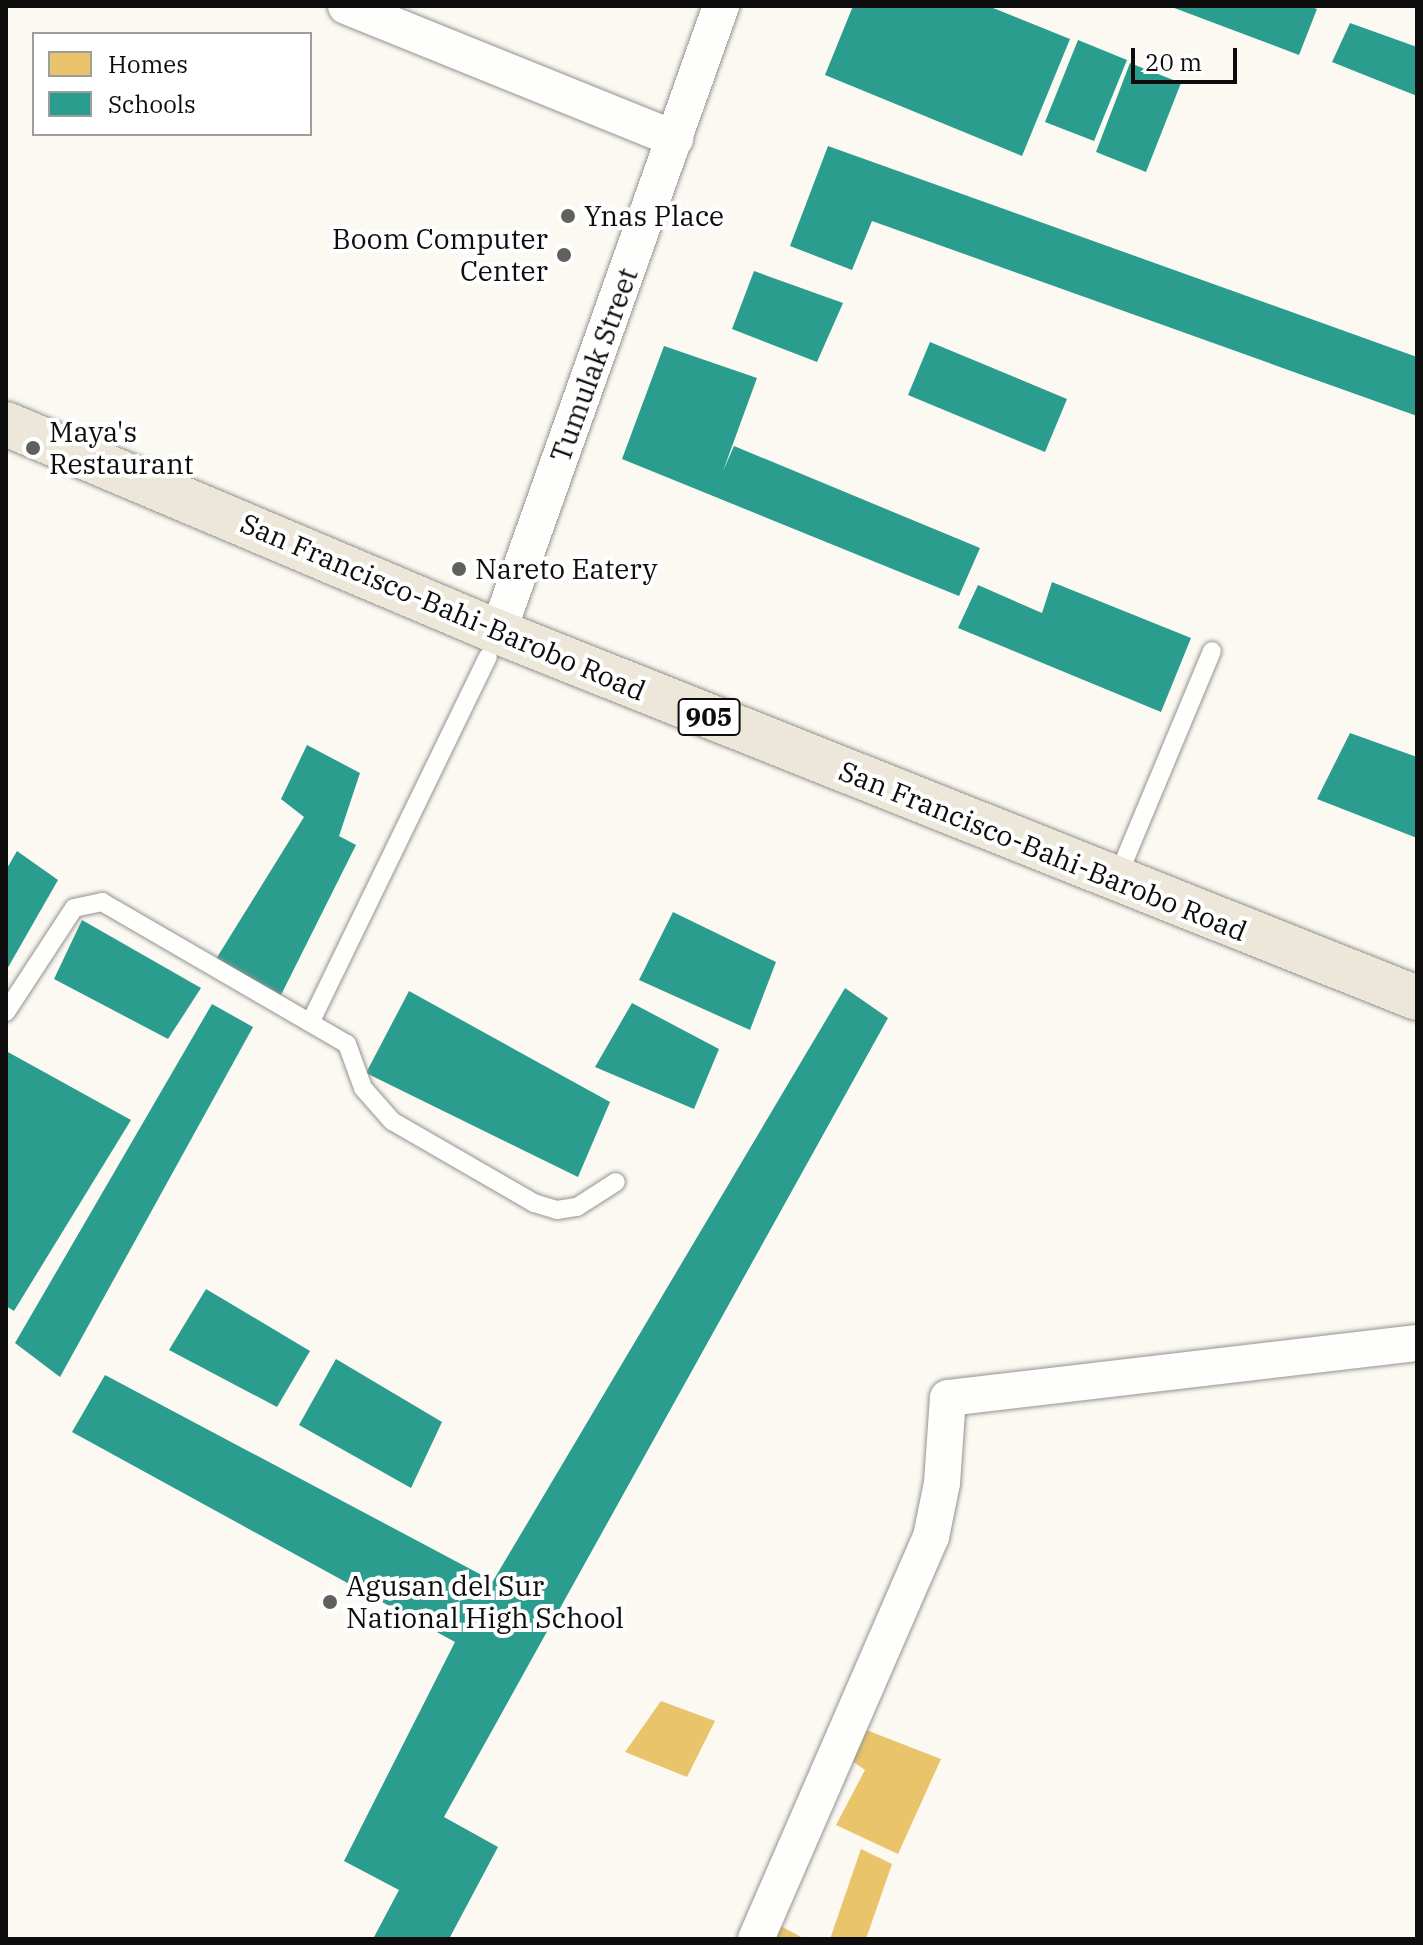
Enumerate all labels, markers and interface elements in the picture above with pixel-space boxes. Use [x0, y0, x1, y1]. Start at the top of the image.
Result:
legend [32, 32, 312, 136]
scale bar [1135, 32, 1241, 82]
text: 20 m [1145, 46, 1202, 78]
text: Homes [108, 48, 188, 80]
text: Schools [108, 88, 196, 120]
place label: Ynas Place [584, 199, 724, 233]
marker: Ynas Place [559, 207, 577, 225]
place label: Boom Computer Center [332, 222, 548, 288]
marker: Boom Computer Center [555, 246, 573, 264]
street label: Tumulak Street [543, 263, 645, 467]
place label: Maya's Restaurant [49, 415, 194, 481]
marker: Maya's Restaurant [24, 439, 42, 457]
street label: San Francisco-Bahi-Barobo Road [235, 506, 651, 708]
place label: Nareto Eatery [475, 552, 658, 586]
marker: Nareto Eatery [450, 560, 468, 578]
road number: 905 [677, 695, 741, 739]
street label: San Francisco-Bahi-Barobo Road [834, 754, 1252, 948]
place label: Agusan del Sur National High School [346, 1569, 624, 1635]
marker: Agusan del Sur National High School [321, 1593, 339, 1611]

